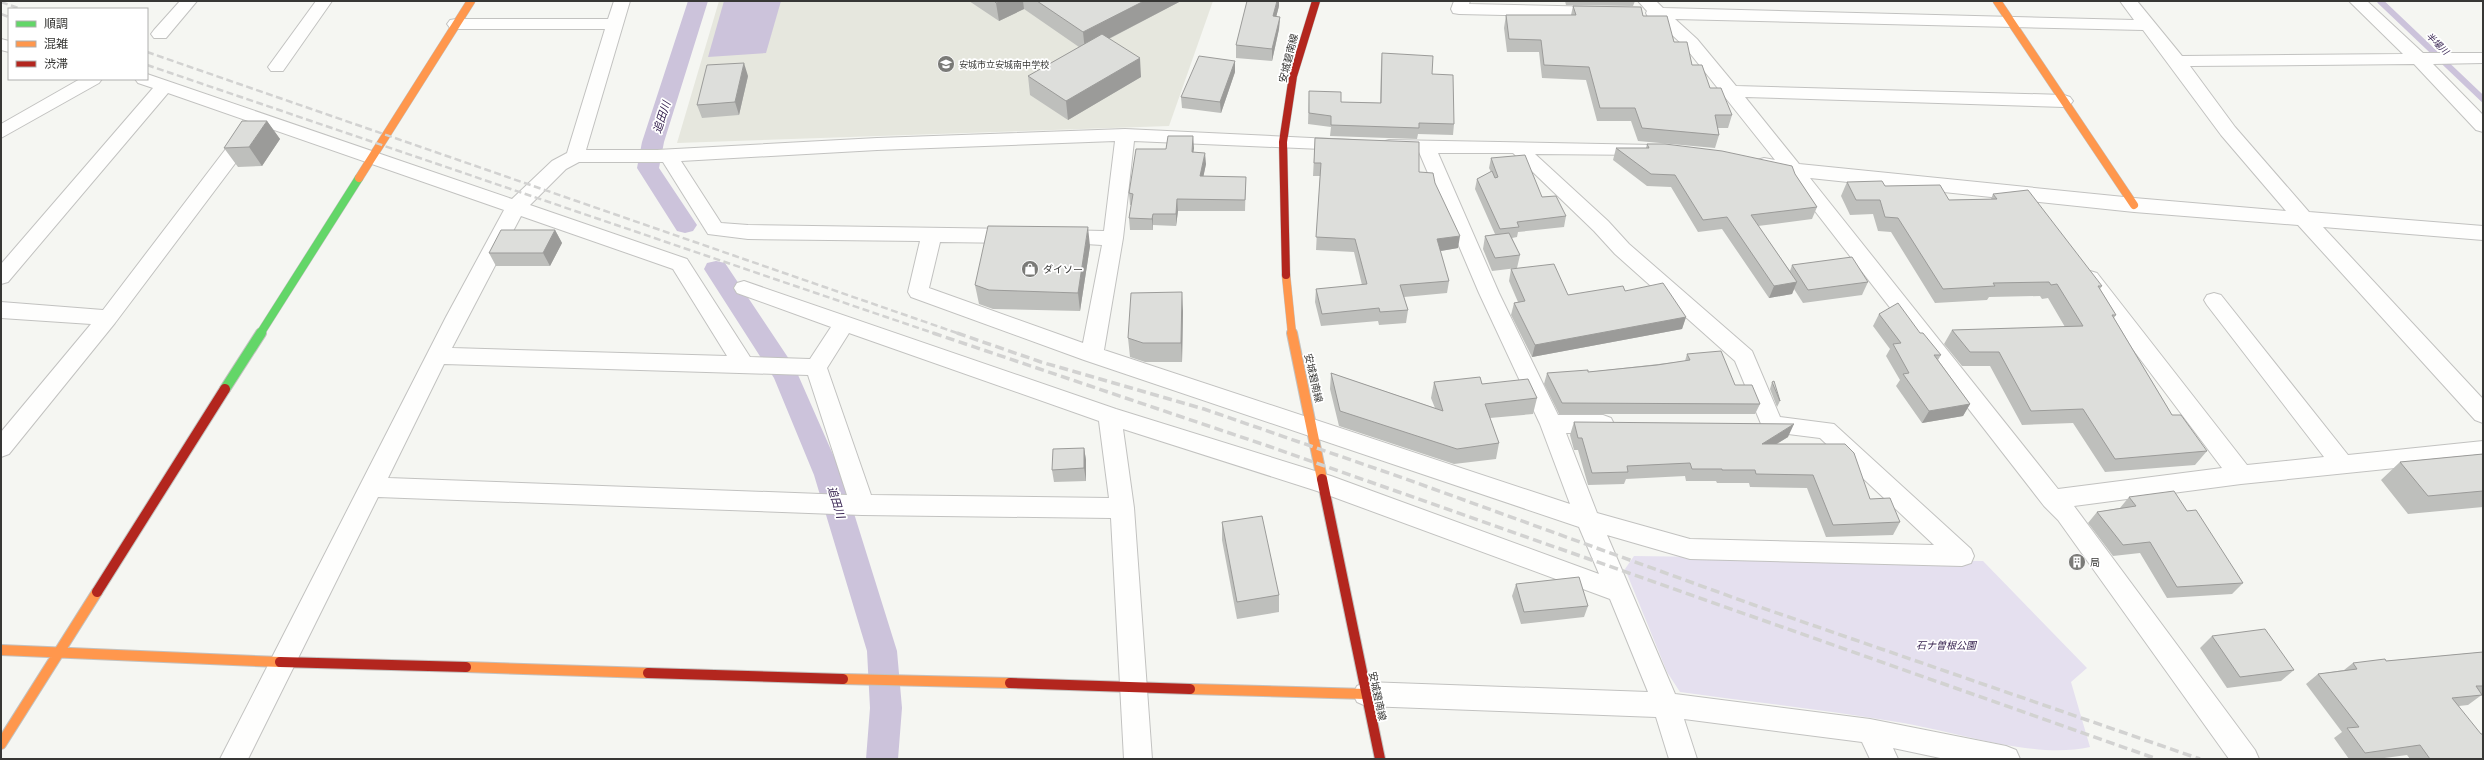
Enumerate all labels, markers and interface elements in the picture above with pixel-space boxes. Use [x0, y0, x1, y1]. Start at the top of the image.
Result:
legend [8, 8, 148, 80]
text: 順調 [44, 15, 68, 31]
water label: 半場川 [2424, 29, 2453, 57]
street label: 安城碧南線 [1275, 32, 1301, 84]
text: 混雑 [44, 35, 68, 51]
school or university icon: 安城市立安城南中学校 [936, 54, 956, 74]
text: 渋滞 [44, 55, 68, 71]
place label: 安城市立安城南中学校 [959, 58, 1049, 70]
water label: 追田川 [649, 98, 674, 135]
shop icon: ダイソー [1020, 259, 1040, 279]
place label: ダイソー [1043, 262, 1083, 276]
street label: 安城碧南線 [1302, 352, 1326, 404]
water label: 追田川 [825, 484, 849, 521]
building icon: 局 [2067, 552, 2087, 572]
place label: 局 [2090, 555, 2100, 569]
park label: 石ナ曽根公園 [1916, 638, 1978, 652]
street label: 安城碧南線 [1366, 670, 1390, 722]

